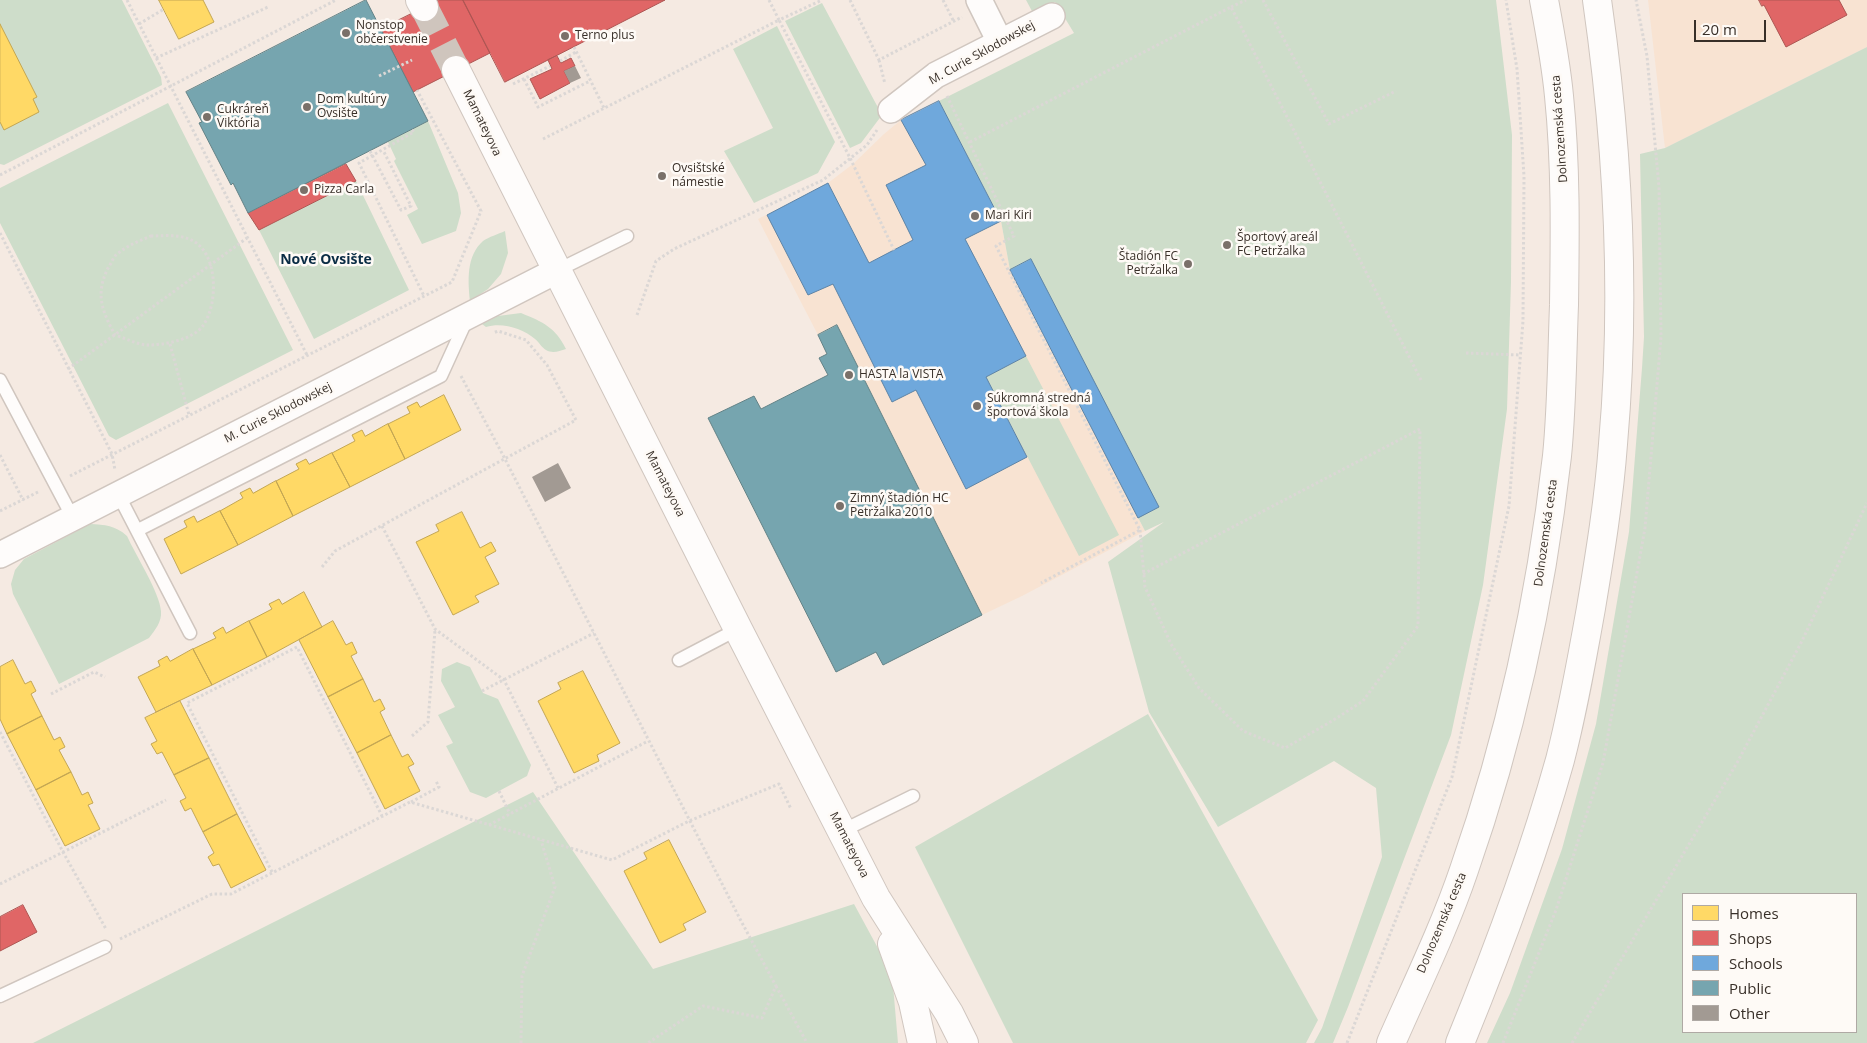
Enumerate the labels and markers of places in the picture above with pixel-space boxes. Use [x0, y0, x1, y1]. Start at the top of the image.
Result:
place label: Nonstop občerstvenie [356, 19, 428, 47]
marker: Nonstop občerstvenie [340, 27, 352, 39]
place label: Terno plus [575, 29, 634, 43]
marker: Terno plus [559, 30, 571, 42]
place label: Dom kultúry Ovsište [317, 93, 386, 121]
marker: Dom kultúry Ovsište [301, 101, 313, 113]
place label: Cukráreň Viktória [217, 103, 269, 131]
marker: Cukráreň Viktória [201, 111, 213, 123]
place label: Ovsištské námestie [672, 162, 725, 190]
marker: Ovsištské námestie [656, 170, 668, 182]
place label: Pizza Carla [314, 183, 374, 197]
marker: Pizza Carla [298, 184, 310, 196]
place label: Mari Kiri [985, 209, 1032, 223]
marker: Mari Kiri [969, 210, 981, 222]
place label: Športový areál FC Petržalka [1237, 231, 1318, 259]
marker: Športový areál FC Petržalka [1221, 239, 1233, 251]
place label: Štadión FC Petržalka [1119, 250, 1178, 278]
marker: Štadión FC Petržalka [1182, 258, 1194, 270]
place label: HASTA la VISTA [859, 368, 943, 382]
marker: HASTA la VISTA [843, 369, 855, 381]
place label: Súkromná stredná športová škola [987, 392, 1091, 420]
marker: Súkromná stredná športová škola [971, 400, 983, 412]
place label: Zimný štadión HC Petržalka 2010 [850, 492, 949, 520]
marker: Zimný štadión HC Petržalka 2010 [834, 500, 846, 512]

